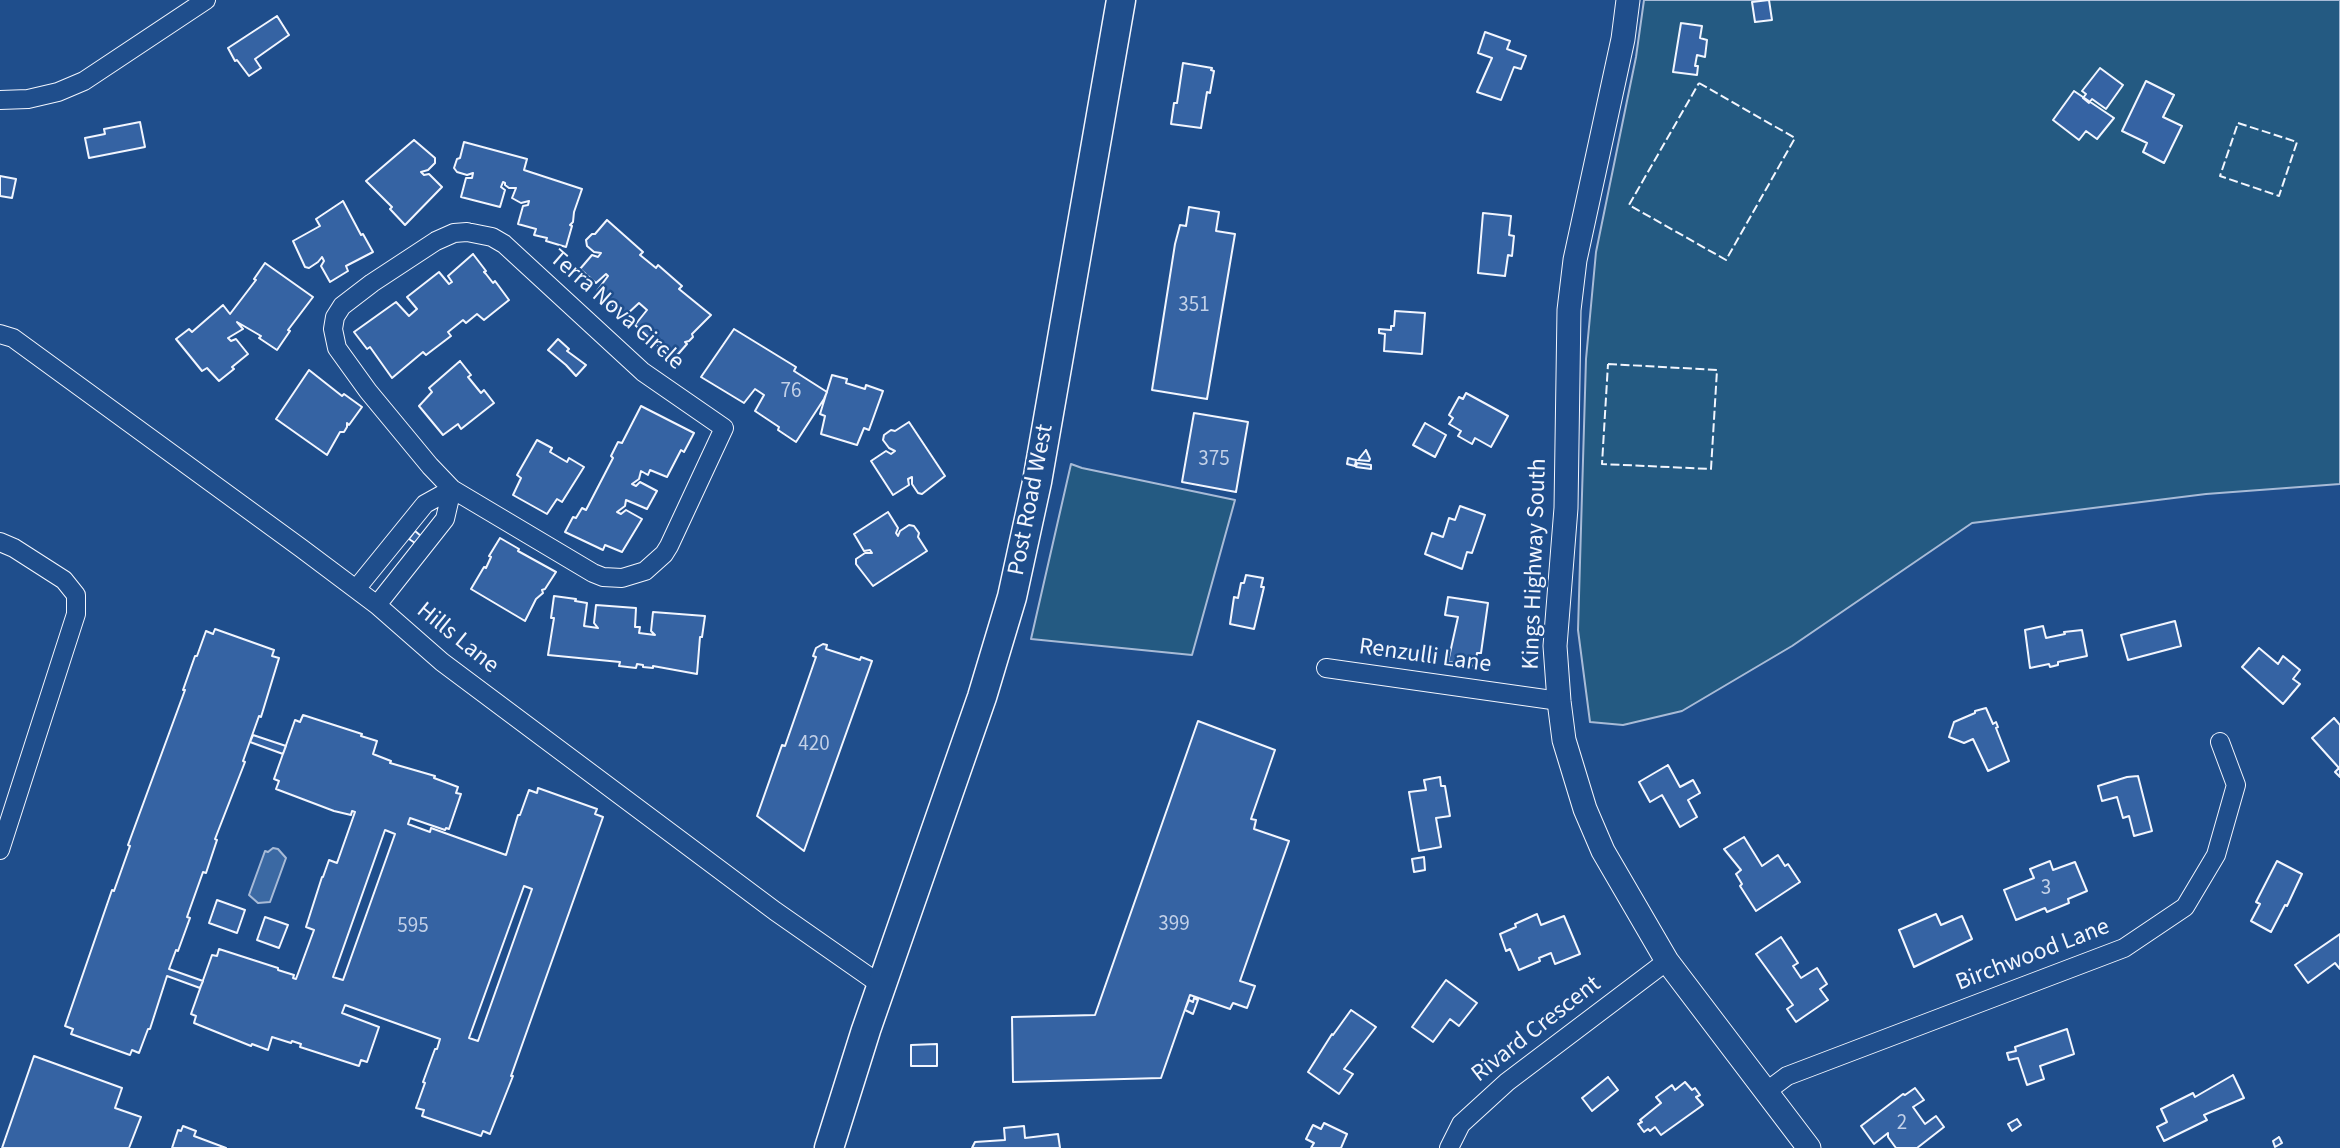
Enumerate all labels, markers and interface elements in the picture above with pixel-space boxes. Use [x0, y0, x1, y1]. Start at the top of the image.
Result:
street label: Terra Nova Circle [543, 245, 689, 377]
house number: 351 [1178, 293, 1210, 319]
house number: 76 [781, 379, 801, 405]
street label: Post Road West [1003, 422, 1061, 578]
house number: 375 [1198, 447, 1230, 473]
street label: Kings Highway South [1518, 458, 1554, 670]
street label: Hills Lane [410, 597, 504, 681]
street label: Renzulli Lane [1357, 633, 1493, 681]
house number: 420 [798, 732, 830, 758]
house number: 3 [2041, 876, 2051, 902]
house number: 399 [1158, 912, 1190, 938]
street label: Birchwood Lane [1952, 913, 2114, 999]
house number: 595 [397, 914, 429, 940]
street label: Rivard Crescent [1467, 971, 1607, 1089]
house number: 2 [1897, 1111, 1907, 1137]

